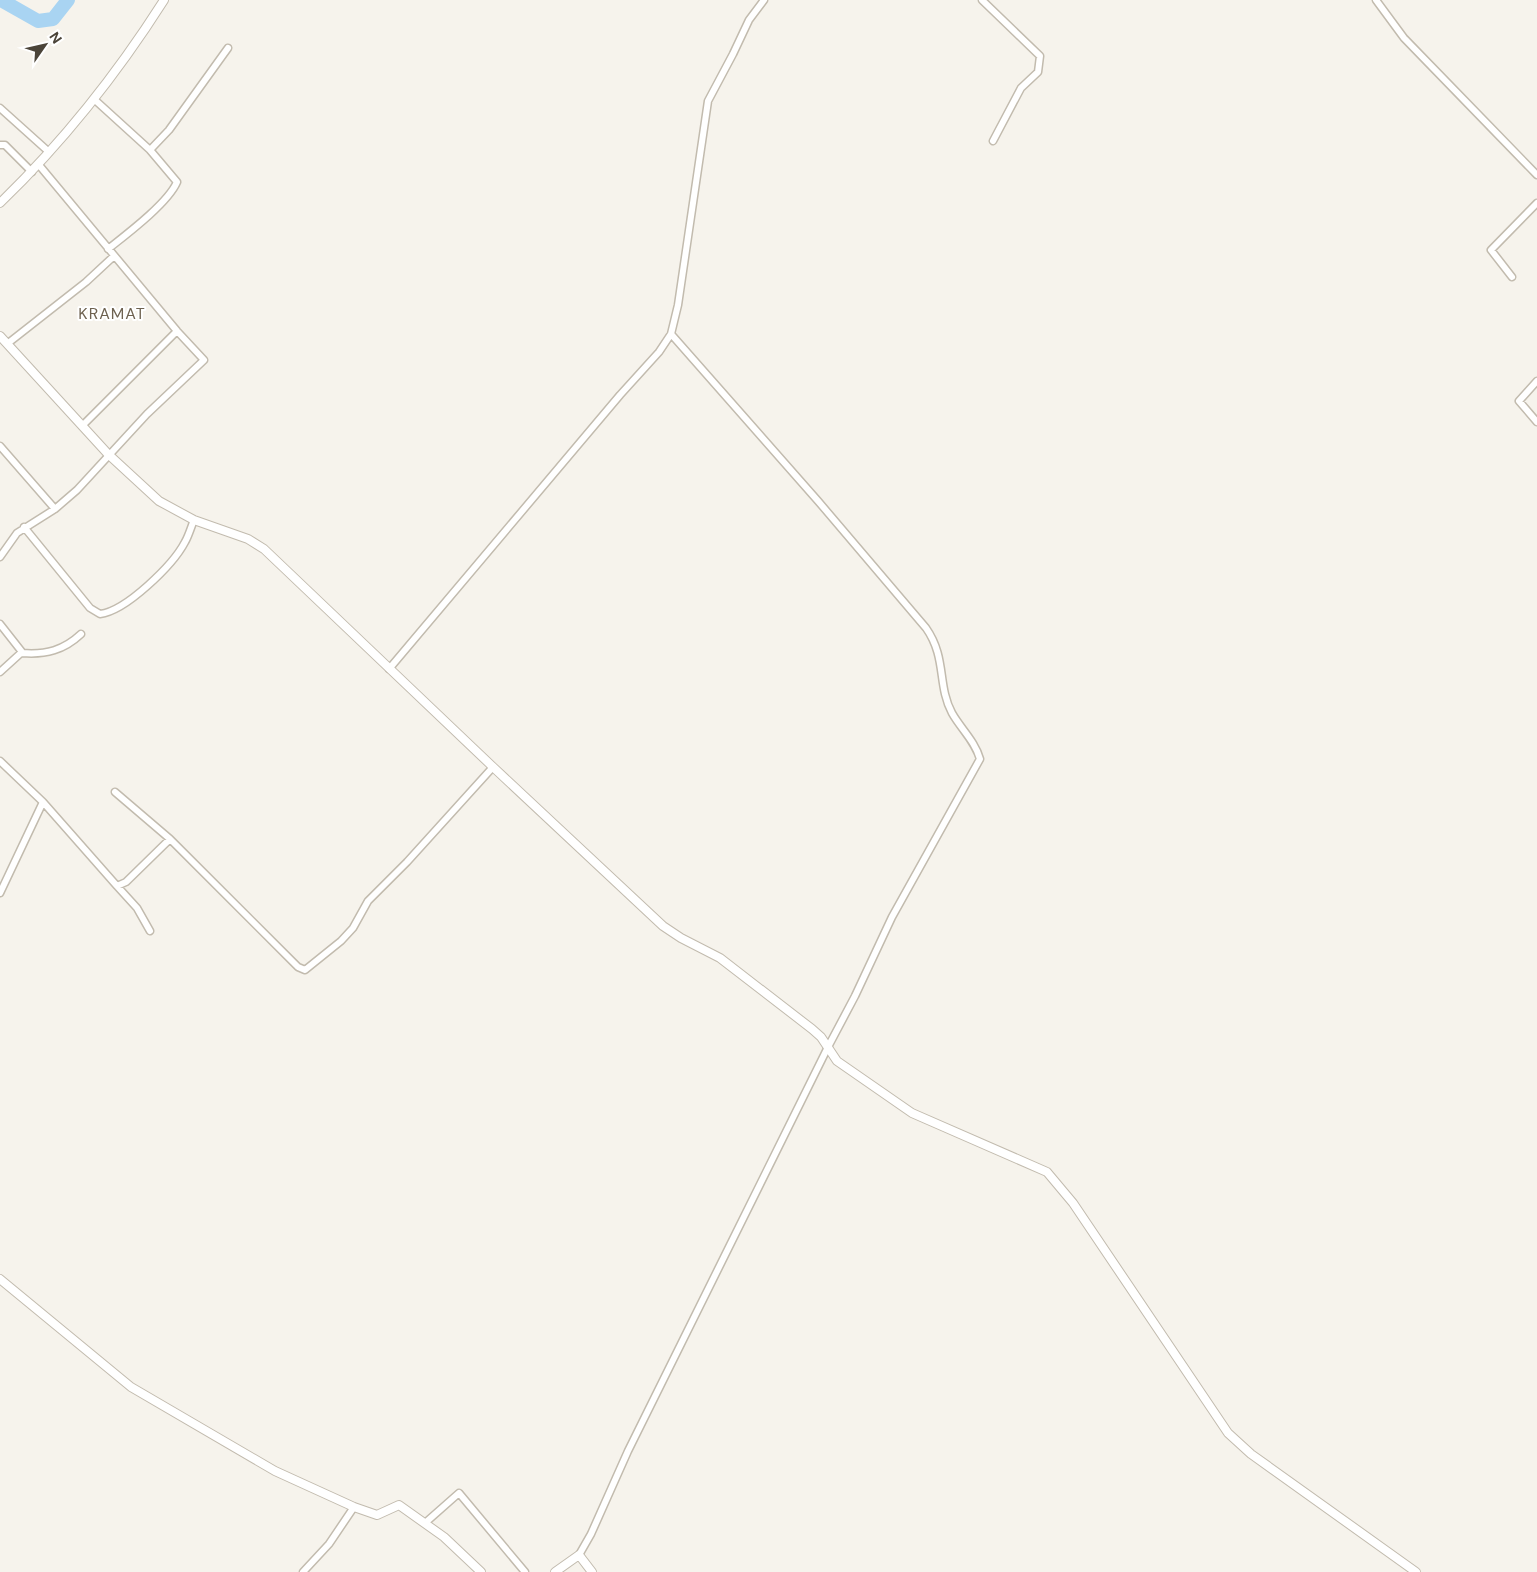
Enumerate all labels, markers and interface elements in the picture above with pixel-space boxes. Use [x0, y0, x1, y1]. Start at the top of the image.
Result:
north arrow [20, 20, 70, 70]
text: N [45, 28, 66, 47]
district label: KRAMAT [78, 303, 146, 324]

